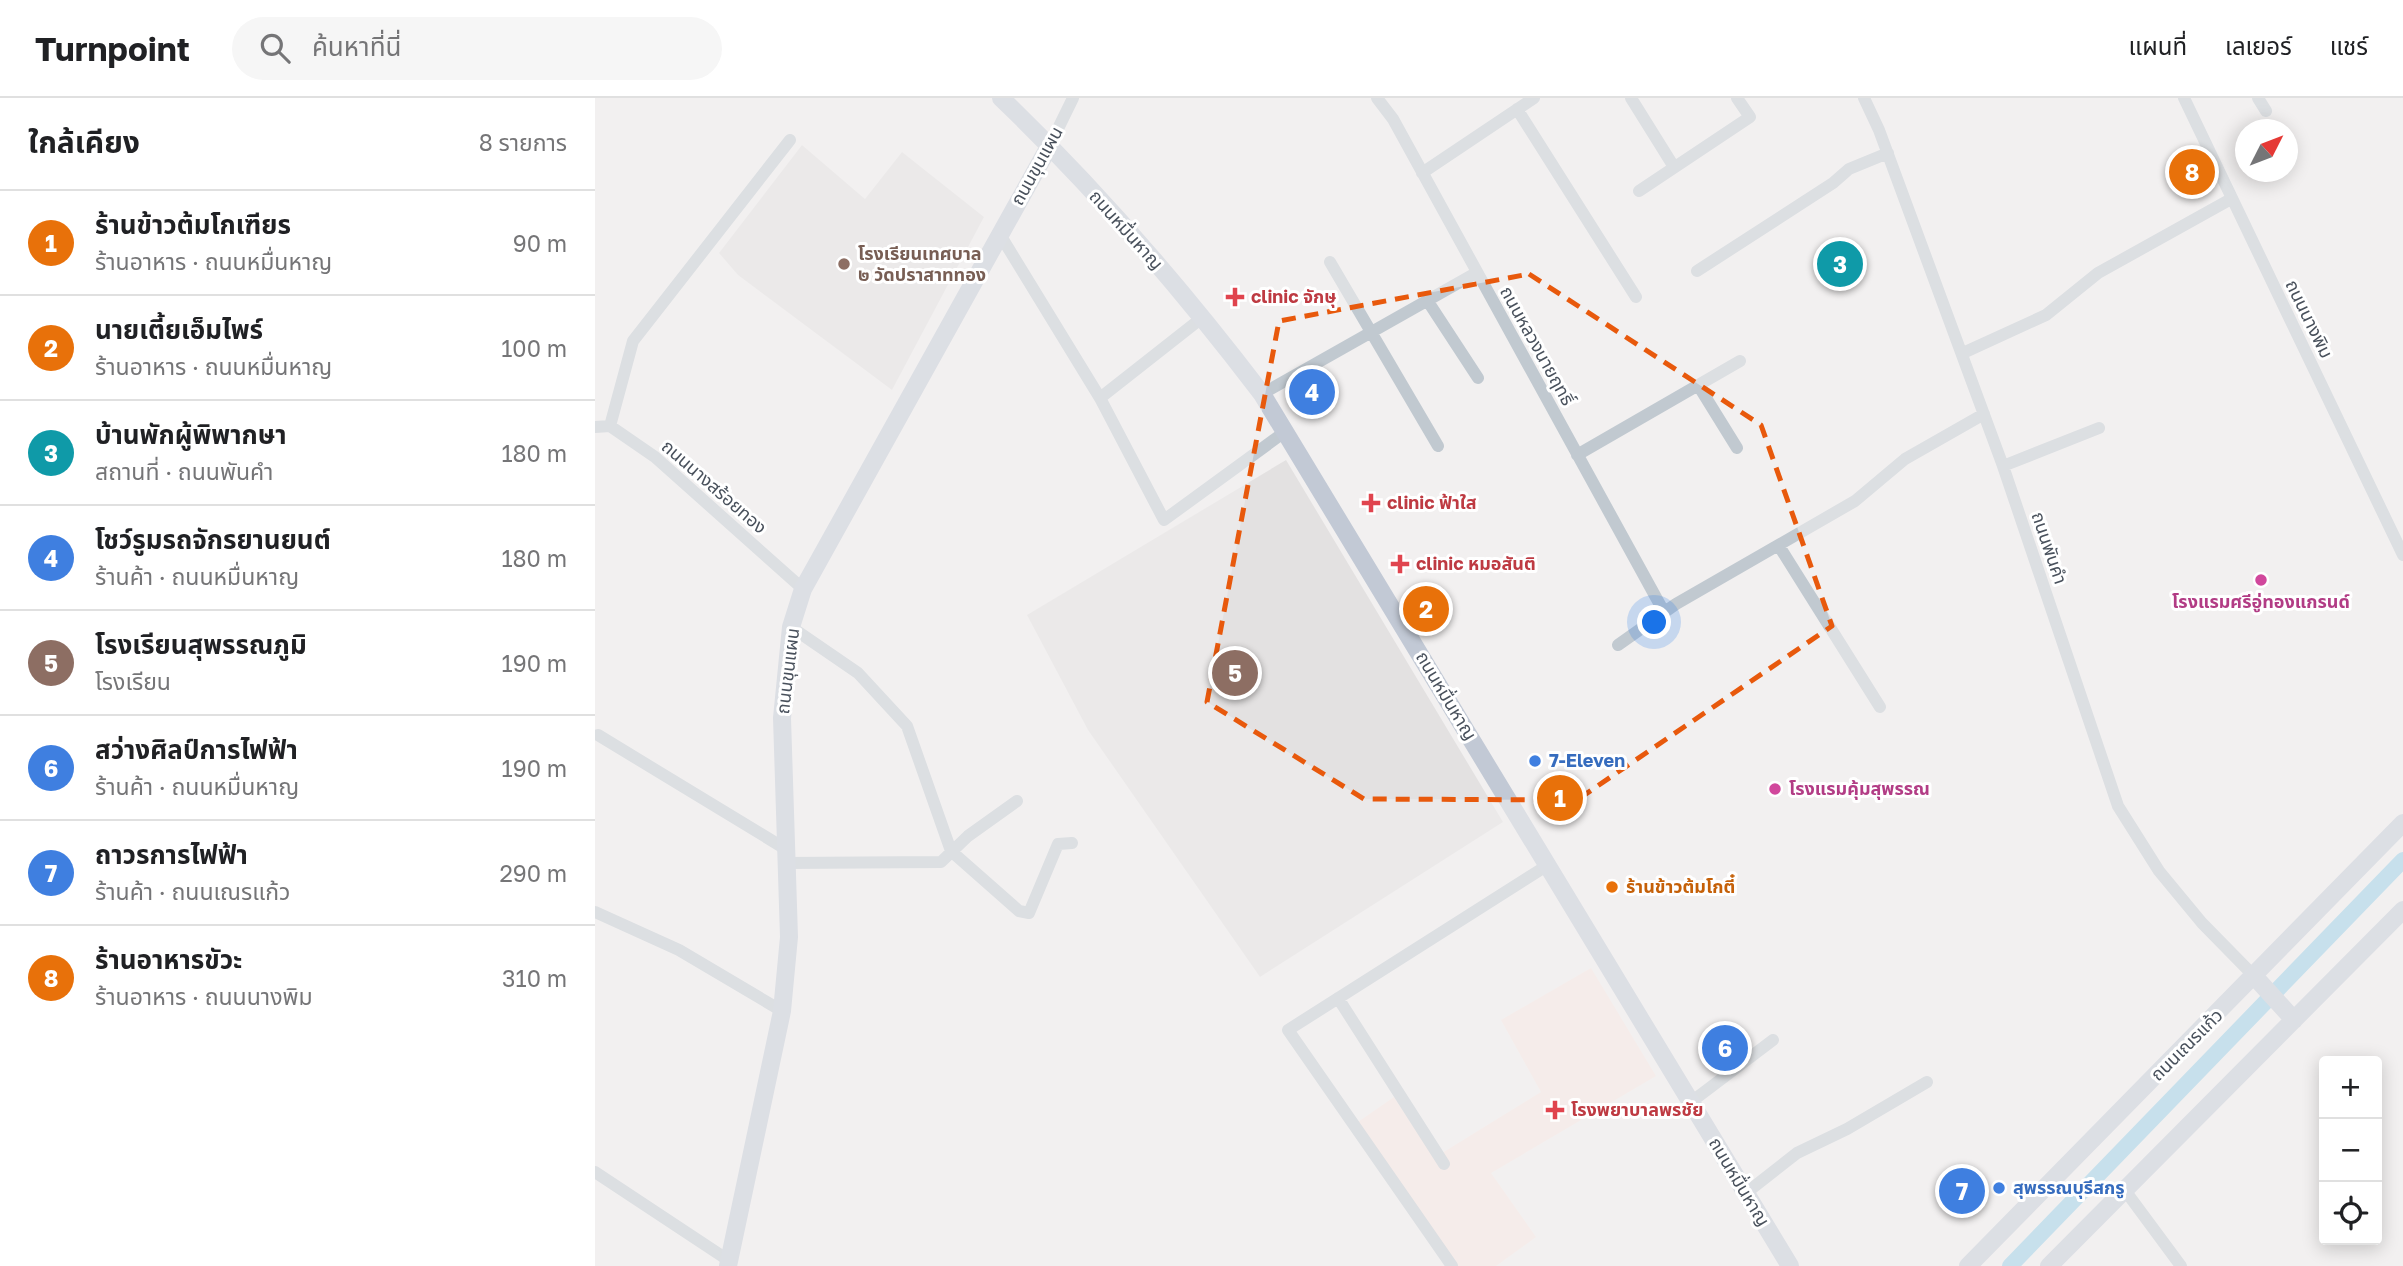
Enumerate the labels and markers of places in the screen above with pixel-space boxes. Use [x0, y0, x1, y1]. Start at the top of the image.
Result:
pin: 8 [2169, 146, 2215, 198]
pin: 3 [1817, 238, 1863, 290]
place label: โรงเรียนเทศบาล ๒ วัดปราสาททอง [858, 242, 986, 285]
marker: โรงเรียนเทศบาล ๒ วัดปราสาททอง [836, 256, 852, 272]
place label: clinic จักษุ [1251, 285, 1336, 308]
marker: clinic จักษุ [1225, 287, 1245, 307]
pin: 4 [1289, 366, 1335, 418]
place label: clinic ฟ้าใส [1387, 491, 1477, 513]
marker: clinic ฟ้าใส [1361, 493, 1381, 513]
place label: clinic หมอสันติ [1416, 552, 1536, 574]
marker: clinic หมอสันติ [1390, 554, 1410, 574]
marker: โรงแรมศรีอู่ทองแกรนด์ [2253, 572, 2269, 588]
pin: 2 [1403, 583, 1449, 635]
place label: โรงแรมศรีอู่ทองแกรนด์ [2172, 590, 2350, 613]
pin: 5 [1212, 647, 1258, 699]
place label: 7-Eleven [1549, 749, 1625, 771]
marker: 7-Eleven [1527, 753, 1543, 769]
pin: 1 [1537, 772, 1583, 824]
place label: โรงแรมคุ้มสุพรรณ [1789, 777, 1930, 800]
marker: โรงแรมคุ้มสุพรรณ [1767, 781, 1783, 797]
place label: ร้านข้าวต้มโกตี๋ [1626, 874, 1735, 897]
marker: ร้านข้าวต้มโกตี๋ [1604, 879, 1620, 895]
pin: 6 [1702, 1022, 1748, 1074]
place label: โรงพยาบาลพรชัย [1571, 1098, 1703, 1120]
marker: โรงพยาบาลพรชัย [1545, 1100, 1565, 1120]
pin: 7 [1939, 1165, 1985, 1217]
place label: สุพรรณบุรีสกรู [2013, 1176, 2125, 1199]
marker: สุพรรณบุรีสกรู [1991, 1180, 2007, 1196]

